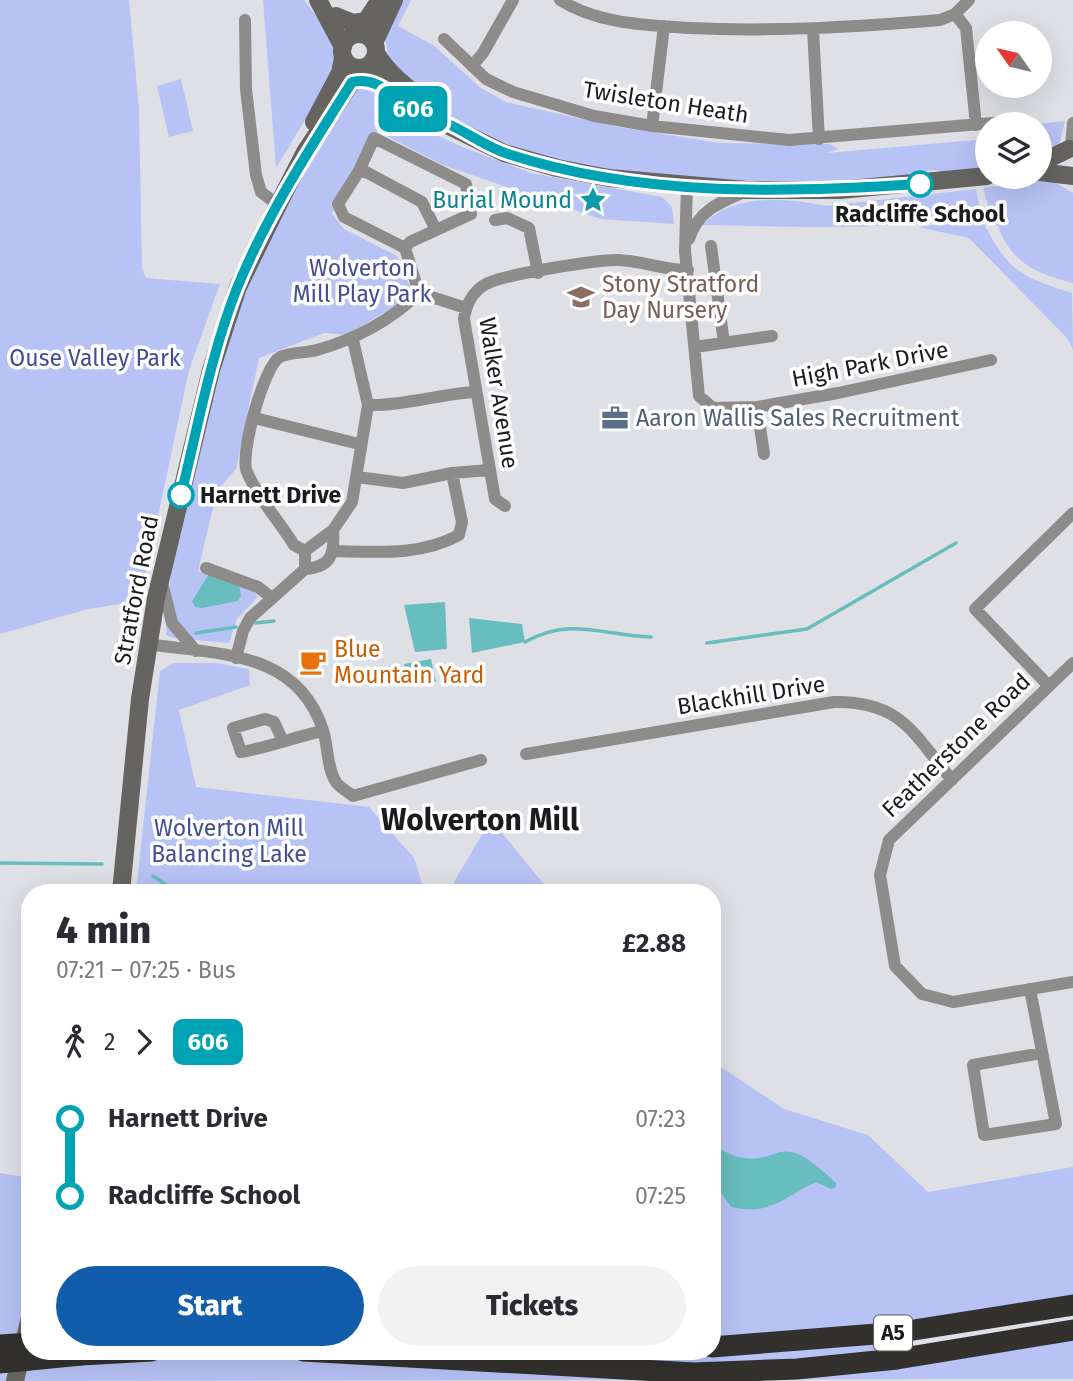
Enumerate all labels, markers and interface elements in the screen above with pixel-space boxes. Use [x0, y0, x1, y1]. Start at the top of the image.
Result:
north arrow [975, 21, 1052, 98]
map controls [975, 21, 1052, 189]
street label: Twisleton Heath [581, 75, 751, 129]
line badge: 606 [373, 86, 453, 132]
text: 606 [392, 95, 434, 123]
button: layers [975, 112, 1052, 189]
marker: Radcliffe School [907, 171, 933, 197]
place icon: Burial Mound [578, 185, 608, 215]
place label: Burial Mound [432, 186, 572, 214]
place label: Radcliffe School [835, 200, 1005, 228]
park label: Wolverton Mill Play Park [293, 254, 431, 308]
place label: Stony Stratford Day Nursery [602, 270, 759, 324]
school or university icon: Stony Stratford Day Nursery [566, 282, 596, 312]
street label: Walker Avenue [473, 315, 525, 471]
street label: High Park Drive [789, 335, 951, 393]
park label: Ouse Valley Park [9, 344, 181, 372]
office icon: Aaron Wallis Sales Recruitment [600, 403, 630, 433]
place label: Aaron Wallis Sales Recruitment [636, 404, 960, 432]
place label: Harnett Drive [200, 481, 342, 509]
marker: Harnett Drive [168, 482, 194, 508]
street label: Stratford Road [108, 513, 164, 667]
place label: Blue Mountain Yard [334, 635, 484, 689]
cafe icon: Blue Mountain Yard [298, 647, 328, 677]
street label: Featherstone Road [876, 667, 1036, 823]
street label: Blackhill Drive [675, 669, 827, 721]
district label: Wolverton Mill [381, 802, 579, 838]
park label: Wolverton Mill Balancing Lake [151, 814, 307, 868]
text: 4 min [56, 907, 151, 953]
text: £2.88 [622, 928, 686, 959]
text: 07:21 – 07:25 · Bus [56, 956, 236, 984]
icon: walk [56, 1023, 94, 1061]
icon: forward [125, 1023, 163, 1061]
text: 2 [104, 1028, 115, 1056]
text: 606 [187, 1028, 229, 1056]
text: Harnett Drive [108, 1103, 268, 1134]
text: 07:23 [635, 1105, 686, 1133]
text: Radcliffe School [108, 1180, 300, 1211]
text: 07:25 [635, 1182, 686, 1210]
button: Start [56, 1266, 364, 1346]
button: Tickets [378, 1266, 686, 1346]
road number: A5 [874, 1316, 912, 1350]

